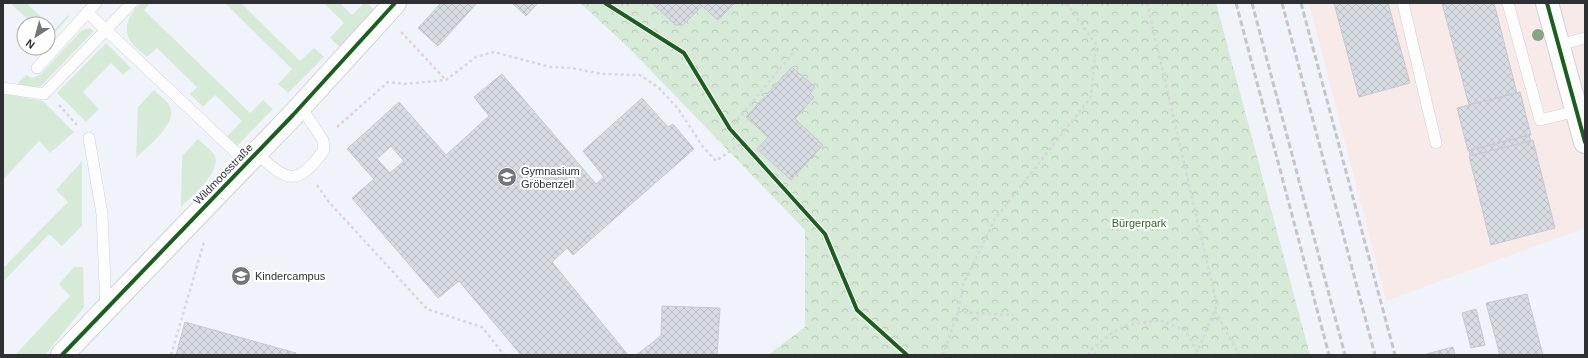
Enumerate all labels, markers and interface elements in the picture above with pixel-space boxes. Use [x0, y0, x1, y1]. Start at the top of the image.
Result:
north arrow [16, 16, 56, 56]
text: N [23, 37, 37, 51]
street label: Wildmoosstraße [191, 141, 255, 207]
place label: Gymnasium Gröbenzell [521, 165, 580, 190]
school or university icon: Gymnasium Gröbenzell [496, 166, 518, 188]
park label: Bürgerpark [1112, 217, 1167, 229]
school or university icon: Kindercampus [230, 265, 252, 287]
place label: Kindercampus [255, 270, 326, 282]

